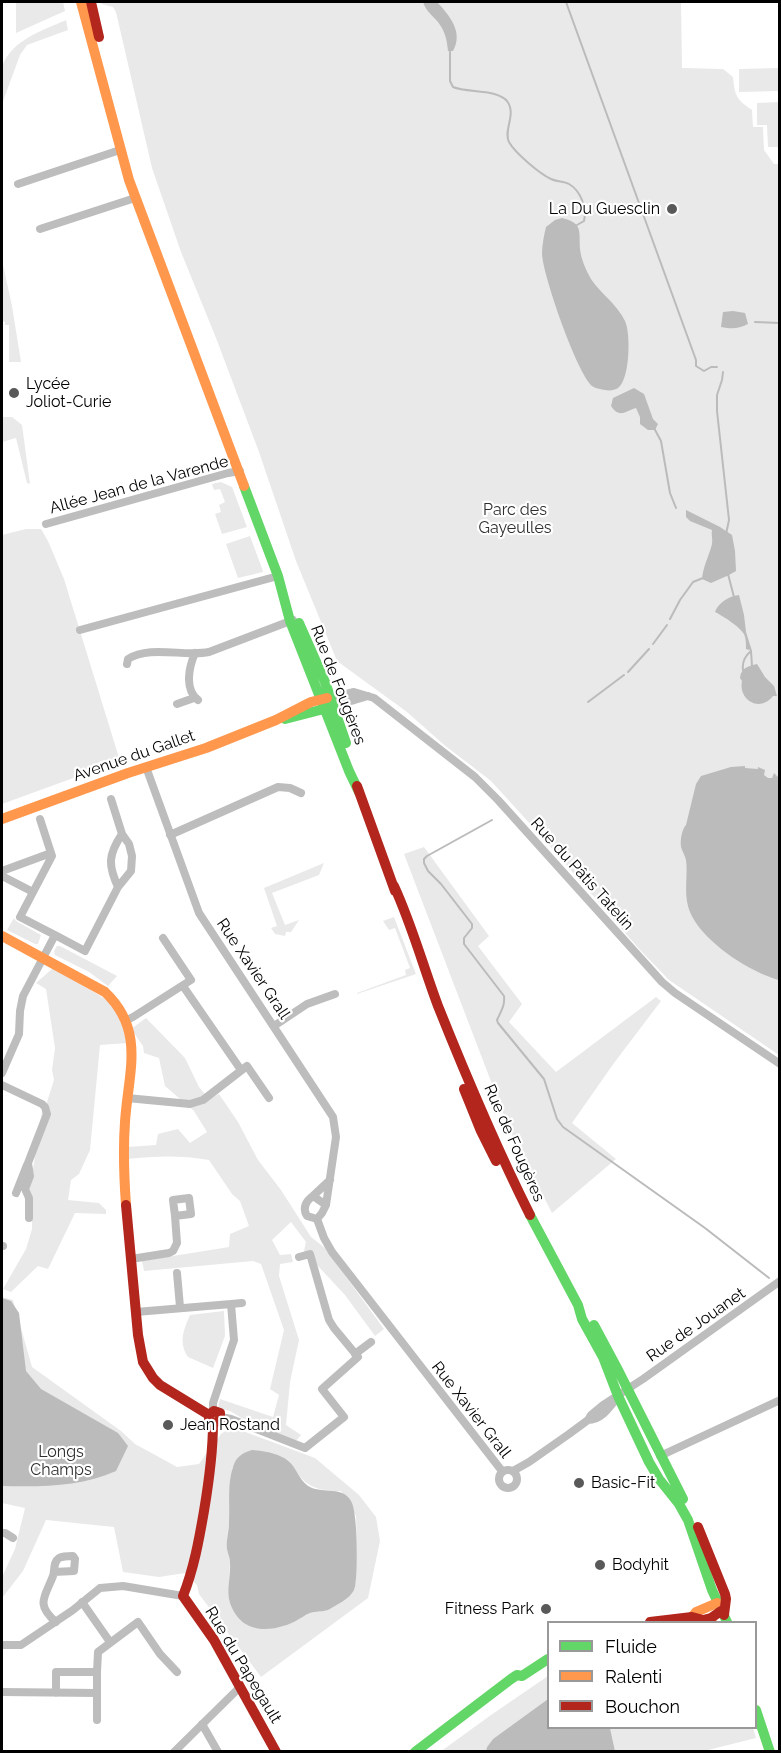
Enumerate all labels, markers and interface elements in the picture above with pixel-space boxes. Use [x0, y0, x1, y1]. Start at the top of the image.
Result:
place label: La Du Guesclin [549, 199, 660, 219]
marker: La Du Guesclin [665, 202, 679, 216]
place label: Lycée Joliot-Curie [26, 374, 111, 412]
marker: Lycée Joliot-Curie [7, 386, 21, 400]
street label: Allée Jean de la Varende [48, 452, 230, 518]
park label: Parc des Gayeulles [478, 500, 552, 538]
street label: Rue de Fougères [306, 623, 370, 747]
street label: Avenue du Gallet [71, 726, 197, 786]
street label: Rue du Pâtis Tatelin [527, 814, 637, 934]
street label: Rue Xavier Grall [212, 915, 294, 1023]
street label: Rue de Fougères [480, 1081, 548, 1205]
street label: Rue de Jouanet [643, 1284, 749, 1366]
street label: Rue Xavier Grall [427, 1358, 515, 1462]
place label: Jean Rostand [180, 1415, 280, 1435]
marker: Jean Rostand [161, 1418, 175, 1432]
park label: Longs Champs [30, 1442, 92, 1480]
place label: Basic-Fit [591, 1473, 655, 1493]
marker: Basic-Fit [572, 1476, 586, 1490]
place label: Bodyhit [612, 1555, 669, 1575]
marker: Bodyhit [593, 1558, 607, 1572]
place label: Fitness Park [445, 1599, 534, 1619]
marker: Fitness Park [539, 1602, 553, 1616]
street label: Rue du Papegault [201, 1603, 285, 1727]
legend [547, 1621, 757, 1729]
text: Fluide [605, 1636, 657, 1657]
text: Ralenti [605, 1666, 662, 1687]
text: Bouchon [605, 1696, 680, 1717]

